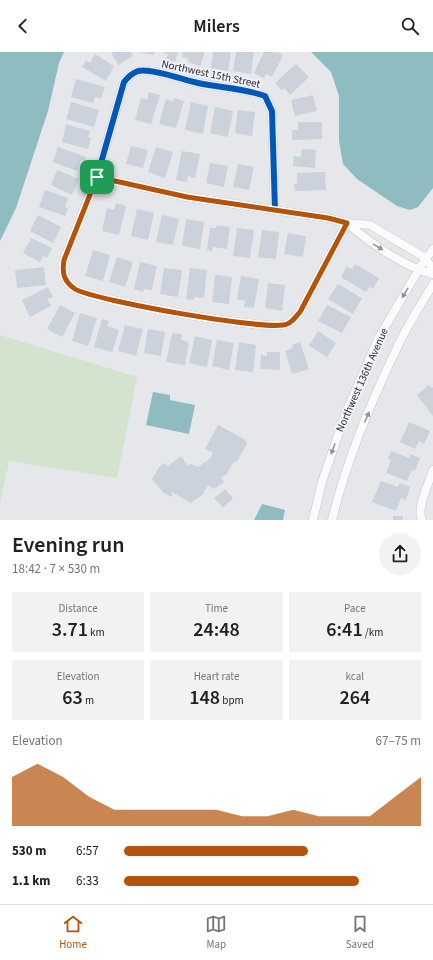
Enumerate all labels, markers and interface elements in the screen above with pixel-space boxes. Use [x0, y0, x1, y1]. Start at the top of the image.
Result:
text: Milers [193, 14, 240, 39]
icon: back [12, 15, 34, 37]
icon: search [399, 15, 421, 37]
street label: Northwest 15th Street [160, 56, 262, 92]
pin [80, 160, 114, 194]
icon: arrive [86, 166, 108, 188]
one-way arrow [372, 243, 384, 250]
one-way arrow [401, 287, 408, 299]
street label: Northwest 136th Avenue [332, 325, 392, 434]
one-way arrow [364, 410, 370, 422]
one-way arrow [330, 444, 336, 456]
text: Evening run [12, 529, 125, 561]
button: share [379, 533, 421, 575]
text: 18:42 · 7 × 530 m [12, 560, 100, 578]
text: Distance [59, 601, 98, 616]
text: Time [205, 601, 228, 616]
text: Pace [344, 601, 366, 616]
text: 3.71 [52, 616, 88, 644]
text: 24:48 [193, 616, 240, 644]
text: 6:41 [326, 616, 363, 644]
text: km [88, 625, 105, 640]
text: /km [363, 625, 383, 640]
text: Elevation [57, 669, 100, 684]
text: Heart rate [194, 669, 239, 684]
text: kcal [346, 669, 364, 684]
text: 63 [62, 684, 83, 712]
text: 148 [189, 684, 220, 712]
text: 264 [339, 684, 370, 712]
text: m [83, 693, 94, 708]
text: bpm [220, 693, 244, 708]
text: Elevation [12, 732, 63, 750]
text: 67–75 m [376, 732, 421, 750]
text: 530 m [12, 842, 46, 860]
text: 6:57 [76, 842, 99, 860]
text: 1.1 km [12, 872, 51, 890]
text: 6:33 [76, 872, 99, 890]
tab: Home [59, 913, 87, 952]
tab: Map [205, 913, 227, 952]
tab: Saved [346, 913, 374, 952]

